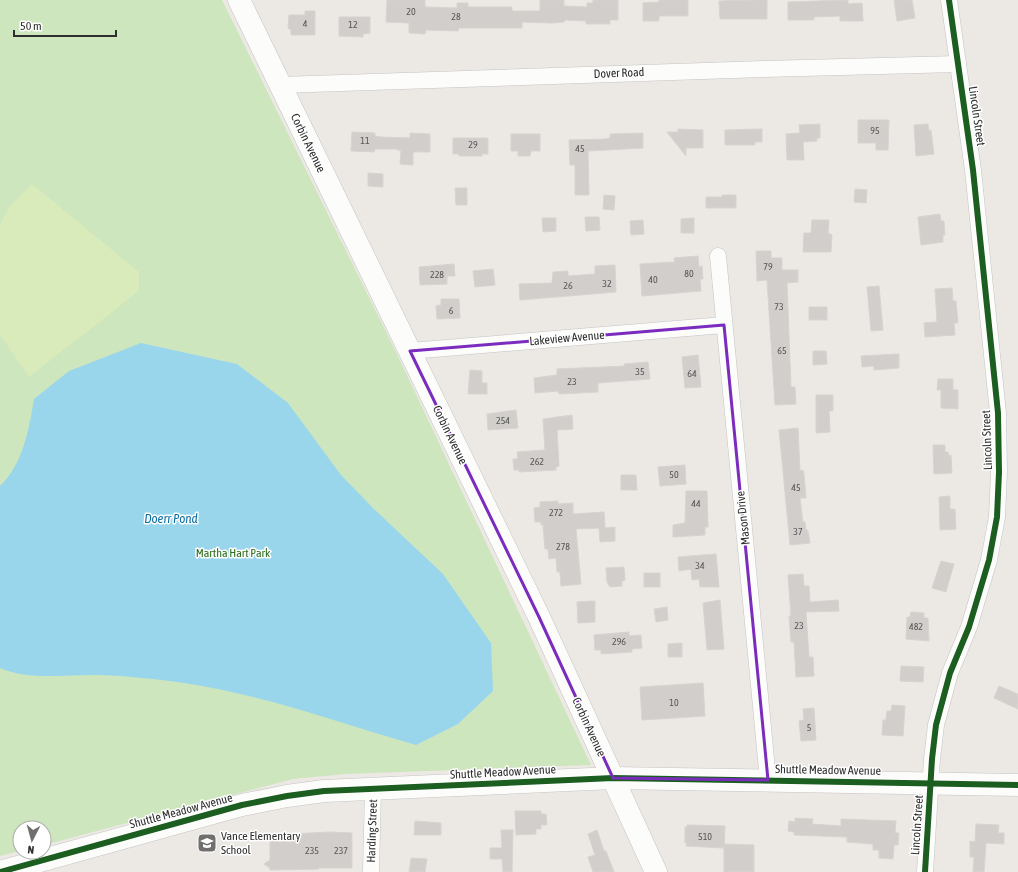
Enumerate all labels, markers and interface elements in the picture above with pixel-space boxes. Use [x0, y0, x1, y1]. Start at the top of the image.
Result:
house number: 20 [406, 6, 416, 17]
house number: 28 [451, 11, 461, 22]
scale bar [14, 12, 116, 38]
house number: 4 [303, 18, 308, 29]
text: 50 m [20, 19, 42, 33]
house number: 12 [348, 19, 358, 30]
street label: Dover Road [593, 65, 645, 81]
street label: Lincoln Street [966, 85, 988, 147]
street label: Corbin Avenue [288, 111, 328, 175]
house number: 95 [870, 125, 880, 136]
house number: 11 [360, 135, 370, 146]
house number: 29 [468, 139, 478, 150]
house number: 45 [575, 143, 585, 154]
house number: 79 [763, 261, 773, 272]
house number: 80 [684, 268, 694, 279]
house number: 228 [430, 269, 444, 280]
house number: 40 [648, 274, 658, 285]
house number: 32 [602, 278, 612, 289]
house number: 26 [563, 280, 573, 291]
house number: 73 [774, 301, 784, 312]
house number: 6 [449, 305, 454, 316]
street label: Lakeview Avenue [529, 328, 605, 348]
house number: 65 [777, 345, 787, 356]
house number: 35 [635, 366, 645, 377]
house number: 64 [687, 368, 697, 379]
house number: 23 [567, 376, 577, 387]
street label: Corbin Avenue [430, 403, 470, 467]
street label: Lincoln Street [979, 409, 995, 470]
house number: 254 [496, 415, 510, 426]
house number: 262 [530, 456, 544, 467]
house number: 50 [669, 469, 679, 480]
house number: 45 [791, 482, 801, 493]
street label: Mason Drive [733, 490, 753, 546]
house number: 44 [691, 498, 701, 509]
house number: 272 [549, 507, 563, 518]
water label: Doerr Pond [144, 511, 198, 526]
house number: 37 [793, 526, 803, 537]
house number: 278 [556, 541, 570, 552]
park label: Martha Hart Park [196, 546, 271, 560]
house number: 34 [695, 560, 705, 571]
house number: 23 [794, 620, 804, 631]
house number: 482 [909, 621, 923, 632]
house number: 296 [612, 636, 626, 647]
street label: Corbin Avenue [569, 695, 609, 759]
house number: 10 [669, 697, 679, 708]
house number: 5 [807, 722, 812, 733]
street label: Shuttle Meadow Avenue [450, 762, 556, 782]
street label: Shuttle Meadow Avenue [775, 762, 881, 778]
street label: Shuttle Meadow Avenue [128, 791, 234, 831]
street label: Lincoln Street [908, 794, 926, 856]
street label: Harding Street [364, 798, 380, 863]
north arrow [12, 820, 52, 860]
place label: Vance Elementary School [221, 829, 301, 857]
house number: 510 [698, 831, 712, 842]
school or university icon: Vance Elementary School [196, 832, 218, 854]
text: N [27, 844, 35, 856]
house number: 235 [305, 845, 319, 856]
house number: 237 [334, 845, 348, 856]

